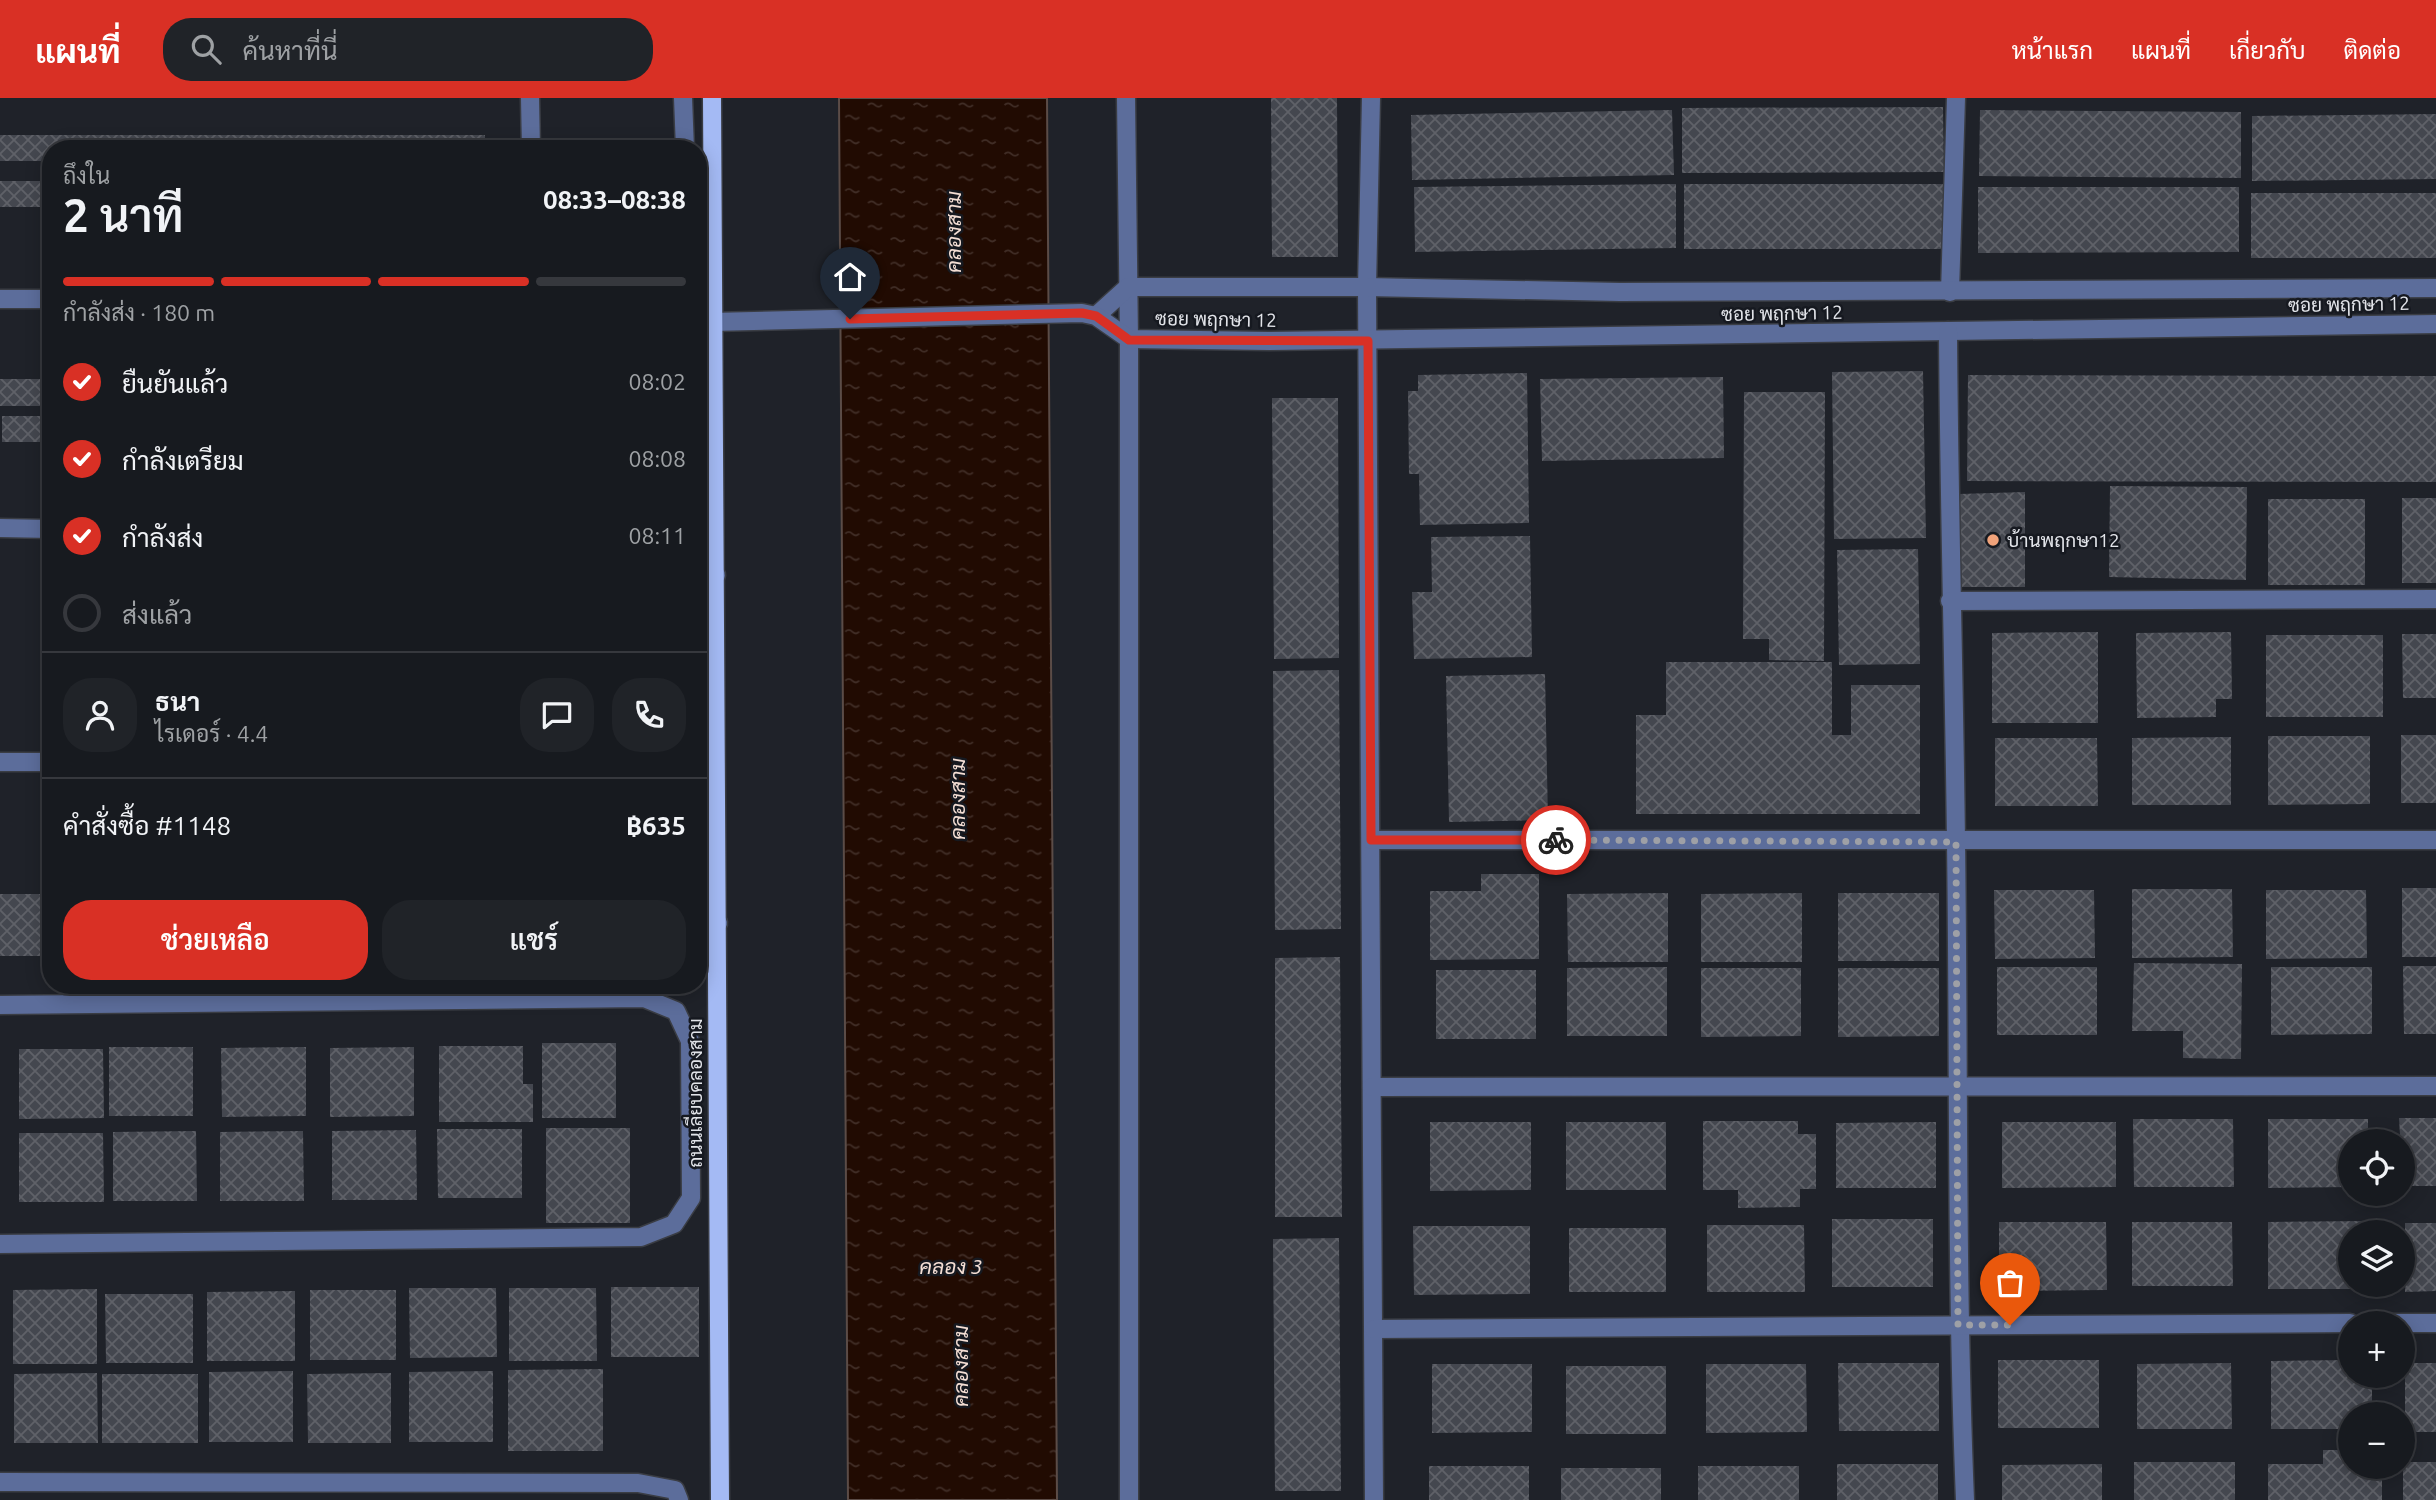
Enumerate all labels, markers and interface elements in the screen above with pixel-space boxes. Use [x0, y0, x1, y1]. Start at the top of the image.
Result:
search box [163, 18, 653, 81]
icon: search [187, 30, 225, 68]
text: แผนที่ [35, 32, 121, 69]
text: ค้นหาที่นี่ [243, 36, 338, 65]
text: หน้าแรก [2012, 37, 2093, 64]
text: แผนที่ [2131, 37, 2191, 64]
text: เกี่ยวกับ [2229, 37, 2306, 64]
text: ติดต่อ [2344, 37, 2401, 64]
text: ถึงใน [63, 163, 110, 188]
text: 08:33–08:38 [543, 185, 686, 214]
text: 2 นาที [63, 189, 184, 241]
water label: คลองสาม [941, 191, 965, 273]
pin [820, 247, 880, 319]
icon: home [831, 258, 869, 296]
street label: ซอย พฤกษา 12 [2288, 292, 2410, 317]
text: กำลังส่ง · 180 m [63, 300, 215, 325]
street label: ซอย พฤกษา 12 [1721, 301, 1843, 326]
street label: ซอย พฤกษา 12 [1155, 307, 1277, 332]
icon: check [63, 363, 101, 401]
text: ยืนยันแล้ว [122, 369, 228, 398]
text: 08:02 [628, 369, 686, 394]
icon: check [63, 440, 101, 478]
text: กำลังเตรียม [122, 446, 244, 475]
text: 08:08 [628, 446, 686, 471]
icon: check [63, 517, 101, 555]
text: กำลังส่ง [122, 523, 203, 552]
text: 08:11 [628, 523, 686, 548]
place label: บ้านพฤกษา12 [2007, 529, 2120, 552]
marker: บ้านพฤกษา12 [1985, 532, 2001, 548]
text: ส่งแล้ว [122, 600, 192, 629]
button: person [63, 678, 137, 752]
button: chat [520, 678, 594, 752]
button: phone [612, 678, 686, 752]
text: ธนา [155, 687, 200, 716]
text: ไรเดอร์ · 4.4 [155, 721, 268, 746]
water label: คลองสาม [945, 758, 969, 840]
courier [1521, 805, 1591, 875]
text: คำสั่งซื้อ #1148 [63, 811, 231, 840]
text: ฿635 [626, 811, 686, 840]
icon: bike [1537, 821, 1575, 859]
button: ช่วยเหลือ [63, 900, 368, 980]
button: แชร์ [382, 900, 686, 980]
street label: ถนนเลียบคลองสาม [683, 1018, 706, 1168]
map controls [2338, 1129, 2415, 1479]
button: locate [2338, 1129, 2415, 1206]
button: layers [2338, 1220, 2415, 1297]
pin [1980, 1253, 2040, 1325]
water label: คลอง 3 [919, 1254, 983, 1278]
icon: bag [1991, 1264, 2029, 1302]
button: + [2338, 1311, 2415, 1388]
water label: คลองสาม [948, 1325, 972, 1407]
button: − [2338, 1402, 2415, 1479]

